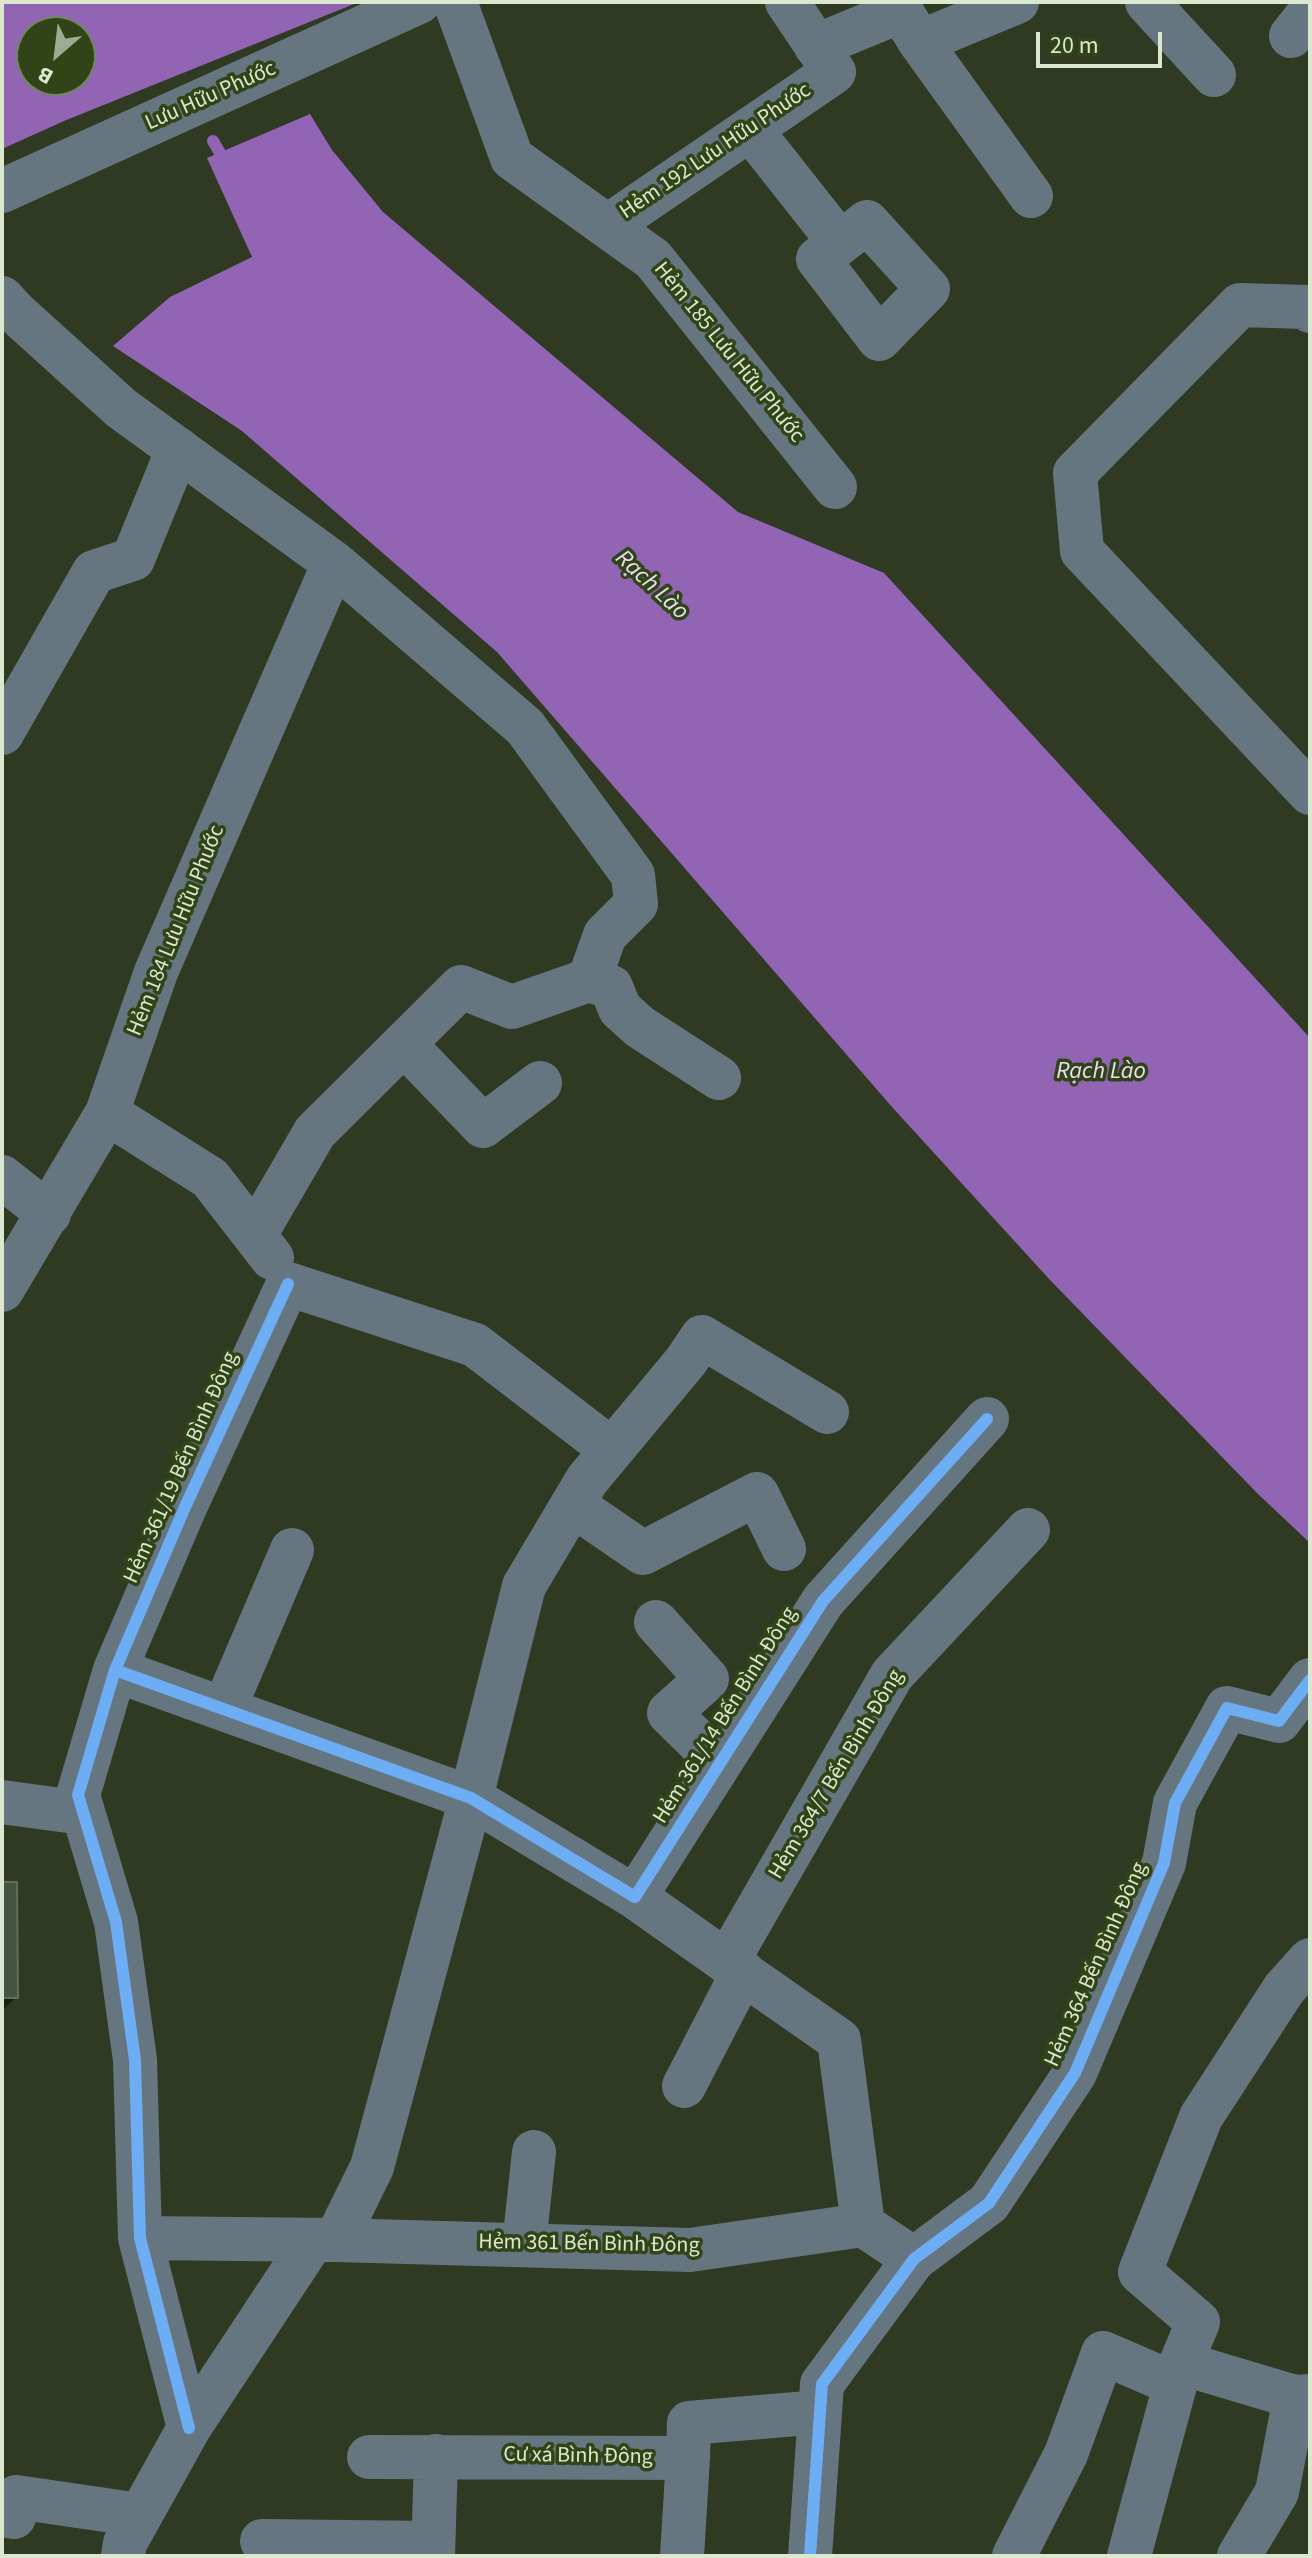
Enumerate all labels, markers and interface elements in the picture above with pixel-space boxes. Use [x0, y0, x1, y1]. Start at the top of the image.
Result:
north arrow [16, 16, 96, 96]
scale bar [1040, 16, 1166, 66]
text: 20 m [1050, 28, 1099, 63]
street label: Lưu Hữu Phước [142, 57, 280, 137]
text: B [32, 58, 59, 93]
street label: Hẻm 192 Lưu Hữu Phước [615, 78, 817, 226]
street label: Hẻm 185 Lưu Hữu Phước [647, 257, 809, 449]
water label: Rạch Lào [608, 545, 694, 627]
street label: Hẻm 184 Lưu Hữu Phước [123, 822, 231, 1040]
water label: Rạch Lào [1056, 1059, 1146, 1087]
street label: Hẻm 361/19 Bến Bình Đông [119, 1348, 245, 1588]
street label: Hẻm 361/14 Bến Bình Đông [648, 1603, 804, 1829]
street label: Hẻm 364/7 Bến Bình Đông [764, 1665, 910, 1885]
street label: Hẻm 364 Bến Bình Đông [1040, 1859, 1154, 2071]
street label: Hẻm 361 Bến Bình Đông [478, 2230, 700, 2260]
street label: Cư xá Bình Đông [503, 2442, 653, 2472]

